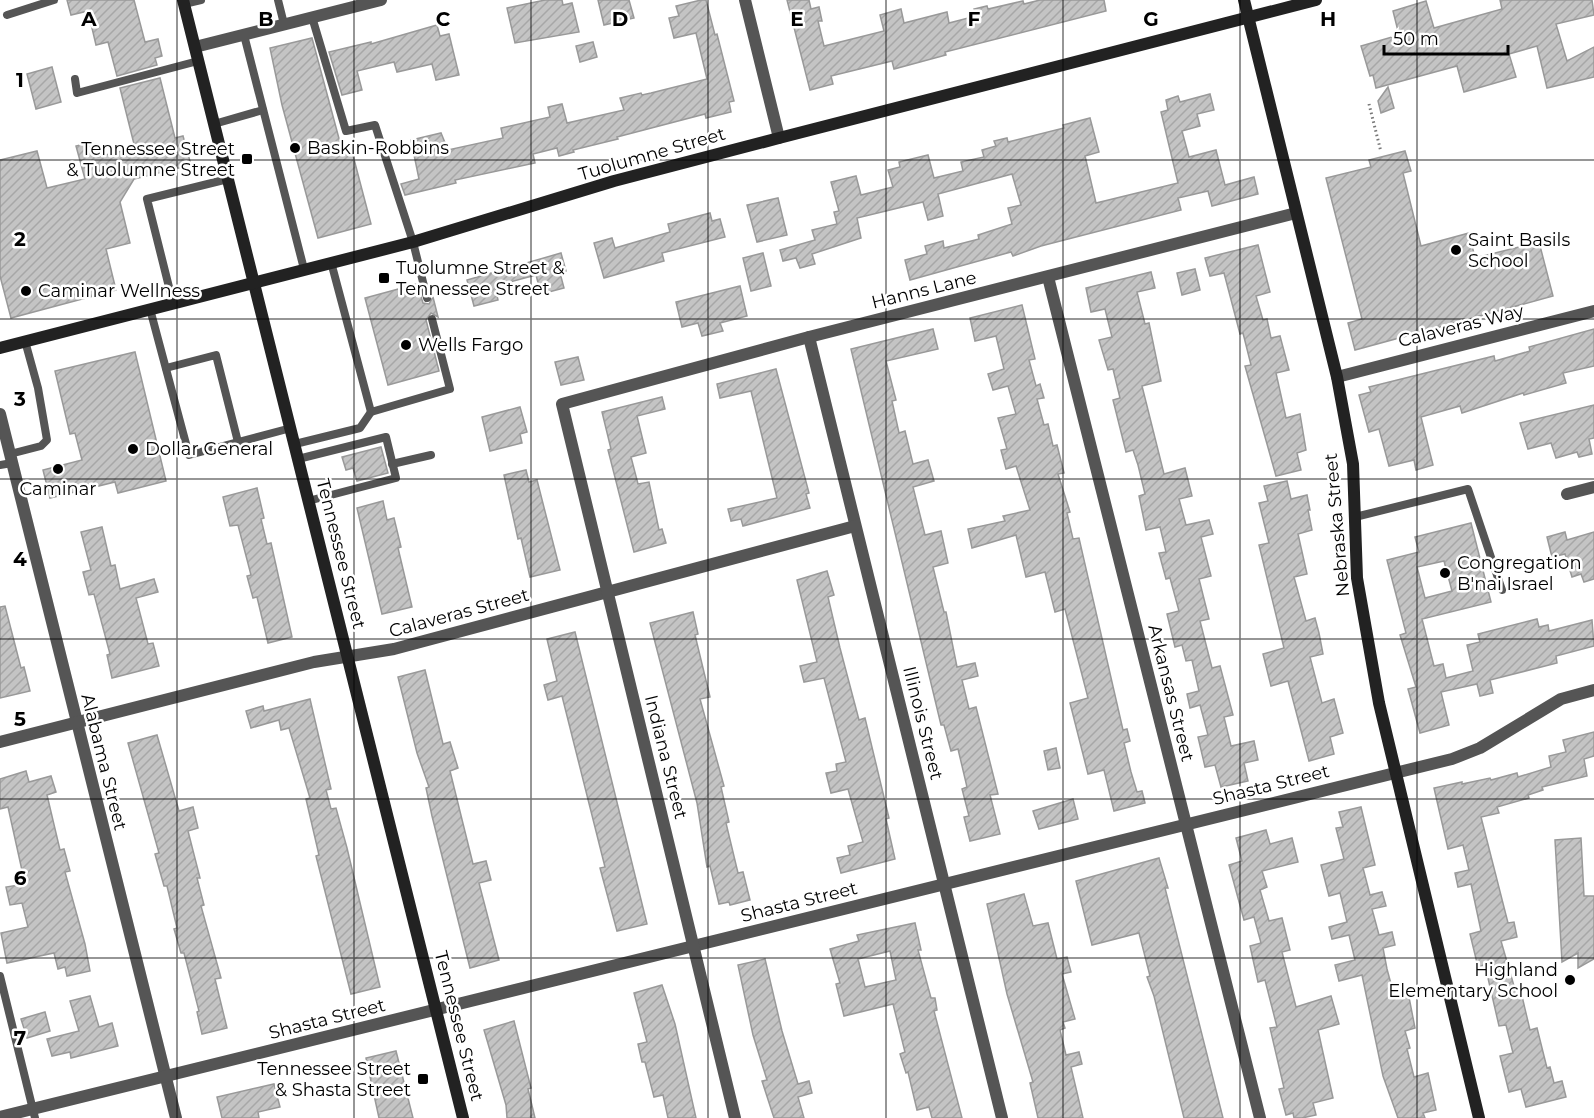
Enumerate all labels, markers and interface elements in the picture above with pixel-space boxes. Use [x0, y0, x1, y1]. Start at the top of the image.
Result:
text: A [80, 7, 97, 31]
text: B [258, 7, 274, 31]
text: C [436, 7, 451, 31]
text: D [612, 7, 628, 31]
text: E [790, 7, 804, 31]
text: F [968, 7, 981, 31]
text: G [1143, 7, 1159, 31]
text: H [1320, 7, 1336, 31]
scale bar [1384, 18, 1508, 56]
text: 50 m [1393, 28, 1439, 50]
text: 1 [16, 68, 24, 92]
street label: Tuolumne Street [576, 123, 728, 185]
place label: Baskin-Robbins [307, 137, 449, 159]
place label: Tennessee Street & Tuolumne Street [67, 138, 235, 181]
marker: Baskin-Robbins [288, 141, 302, 155]
marker: Tennessee Street & Tuolumne Street [240, 152, 254, 166]
text: 2 [14, 227, 26, 251]
place label: Saint Basils School [1468, 229, 1570, 272]
marker: Saint Basils School [1449, 243, 1463, 257]
place label: Tuolumne Street & Tennessee Street [396, 257, 564, 300]
street label: Hanns Lane [869, 266, 979, 314]
marker: Tuolumne Street & Tennessee Street [377, 271, 391, 285]
place label: Caminar Wellness [38, 280, 200, 302]
marker: Caminar Wellness [19, 284, 33, 298]
street label: Calaveras Way [1396, 300, 1526, 352]
place label: Wells Fargo [418, 334, 523, 356]
marker: Wells Fargo [399, 338, 413, 352]
text: 3 [13, 387, 26, 411]
place label: Dollar General [145, 438, 273, 460]
marker: Dollar General [126, 442, 140, 456]
street label: Nebraska Street [1320, 452, 1354, 598]
marker: Caminar [51, 462, 65, 476]
street label: Tennessee Street [312, 477, 370, 631]
place label: Caminar [19, 478, 97, 500]
text: 4 [13, 547, 27, 571]
place label: Congregation B'nai Israel [1457, 552, 1582, 595]
marker: Congregation B'nai Israel [1438, 566, 1452, 580]
street label: Calaveras Street [387, 584, 531, 642]
street label: Arkansas Street [1143, 622, 1199, 764]
street label: Illinois Street [898, 664, 948, 782]
street label: Alabama Street [76, 691, 132, 833]
street label: Indiana Street [640, 693, 692, 821]
text: 5 [14, 707, 26, 731]
street label: Shasta Street [1210, 760, 1332, 810]
text: 6 [14, 866, 27, 890]
street label: Shasta Street [738, 877, 860, 927]
street label: Tennessee Street [430, 949, 488, 1103]
place label: Highland Elementary School [1388, 959, 1558, 1002]
marker: Highland Elementary School [1563, 973, 1577, 987]
street label: Shasta Street [266, 994, 388, 1044]
text: 7 [14, 1026, 26, 1050]
place label: Tennessee Street & Shasta Street [257, 1058, 411, 1101]
marker: Tennessee Street & Shasta Street [416, 1072, 430, 1086]

